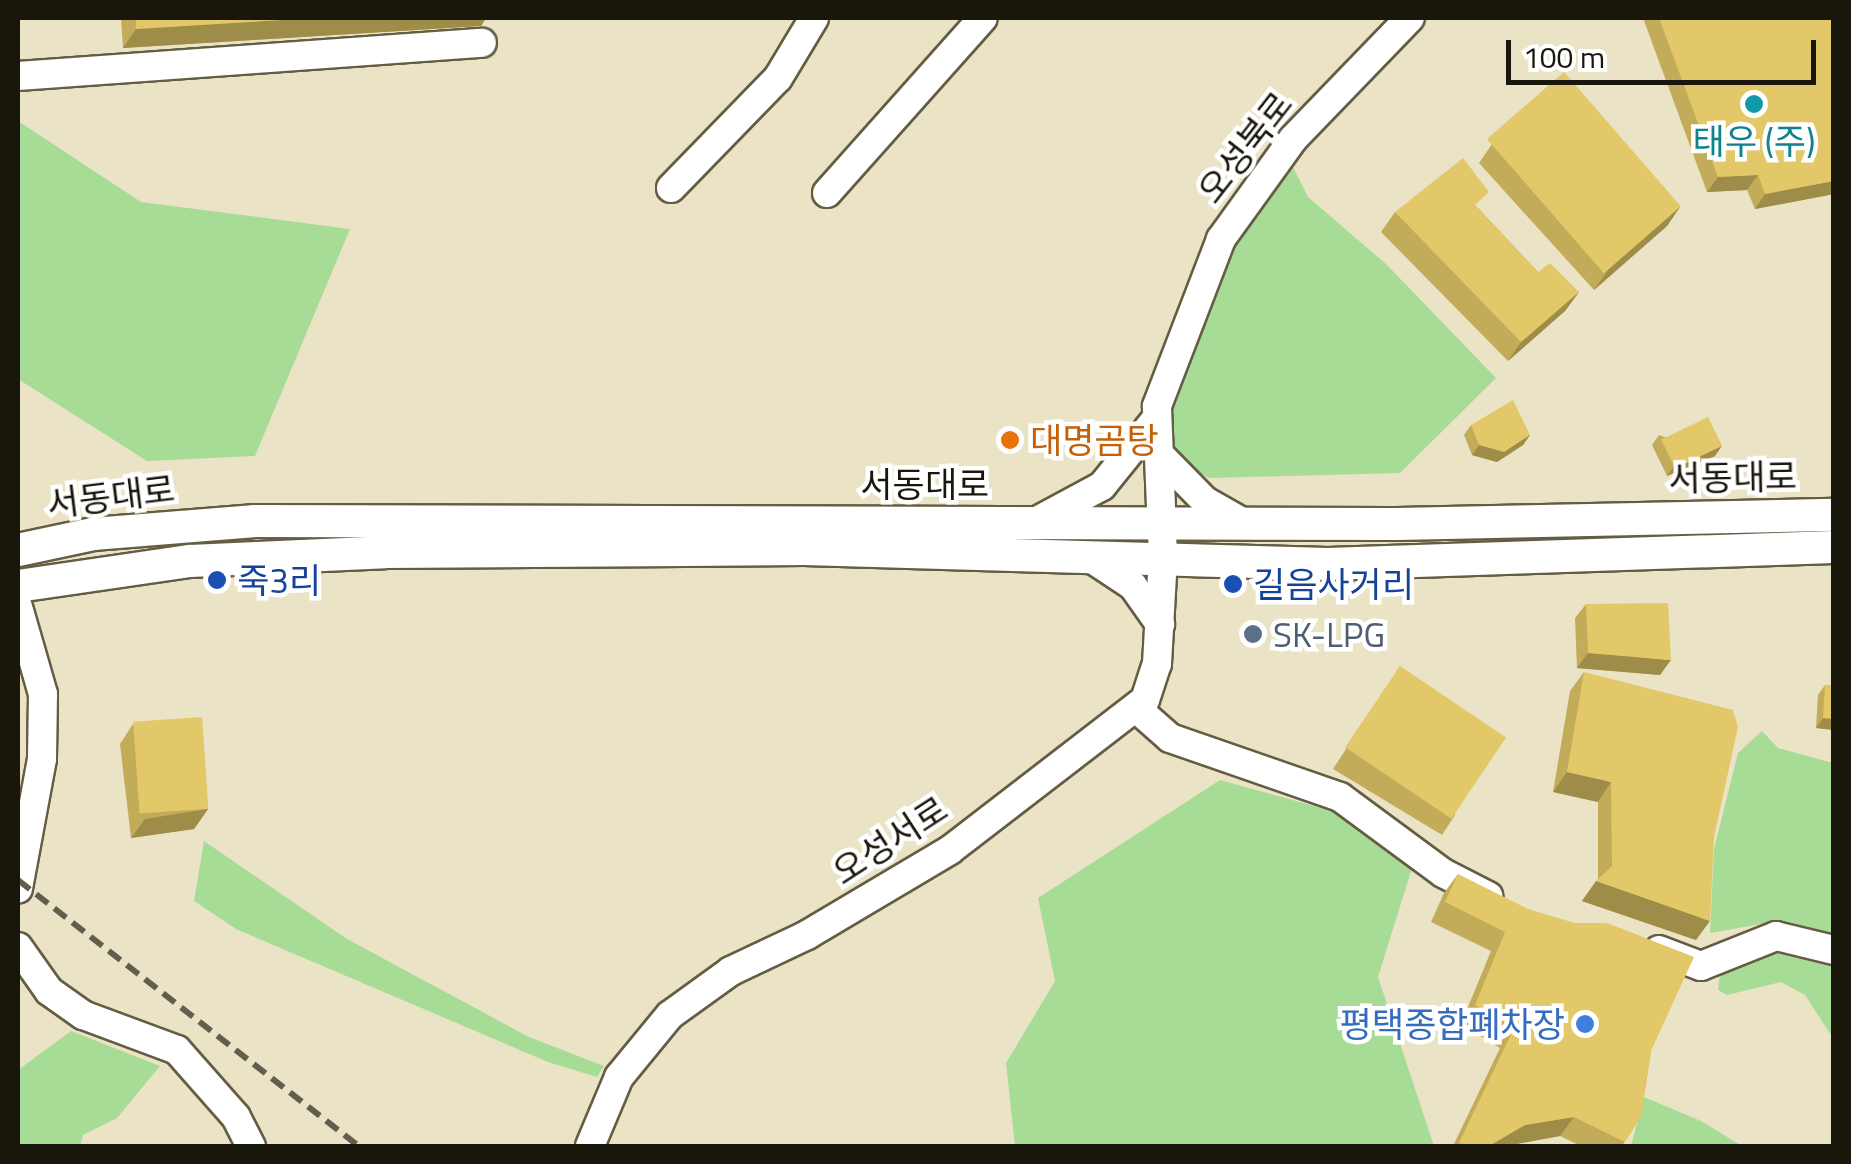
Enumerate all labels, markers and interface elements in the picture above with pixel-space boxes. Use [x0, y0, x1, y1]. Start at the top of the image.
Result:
scale bar [1511, 20, 1821, 82]
text: 100 m [1523, 34, 1605, 80]
street label: 오성북로 [1189, 83, 1301, 211]
marker: 태우 (주) [1743, 93, 1765, 115]
place label: 태우 (주) [1693, 120, 1815, 162]
place label: 대명곰탕 [1030, 419, 1159, 461]
marker: 대명곰탕 [999, 429, 1021, 451]
street label: 서동대로 [1668, 455, 1798, 499]
street label: 서동대로 [861, 463, 989, 505]
street label: 서동대로 [45, 467, 177, 525]
place label: 죽3리 [237, 559, 321, 601]
place label: 길음사거리 [1253, 563, 1414, 605]
marker: 죽3리 [206, 569, 228, 591]
marker: 길음사거리 [1222, 573, 1244, 595]
place label: SK-LPG [1273, 613, 1385, 655]
marker: SK-LPG [1242, 623, 1264, 645]
street label: 오성서로 [825, 787, 955, 893]
place label: 평택종합폐차장 [1340, 1003, 1565, 1045]
marker: 평택종합폐차장 [1574, 1013, 1596, 1035]

